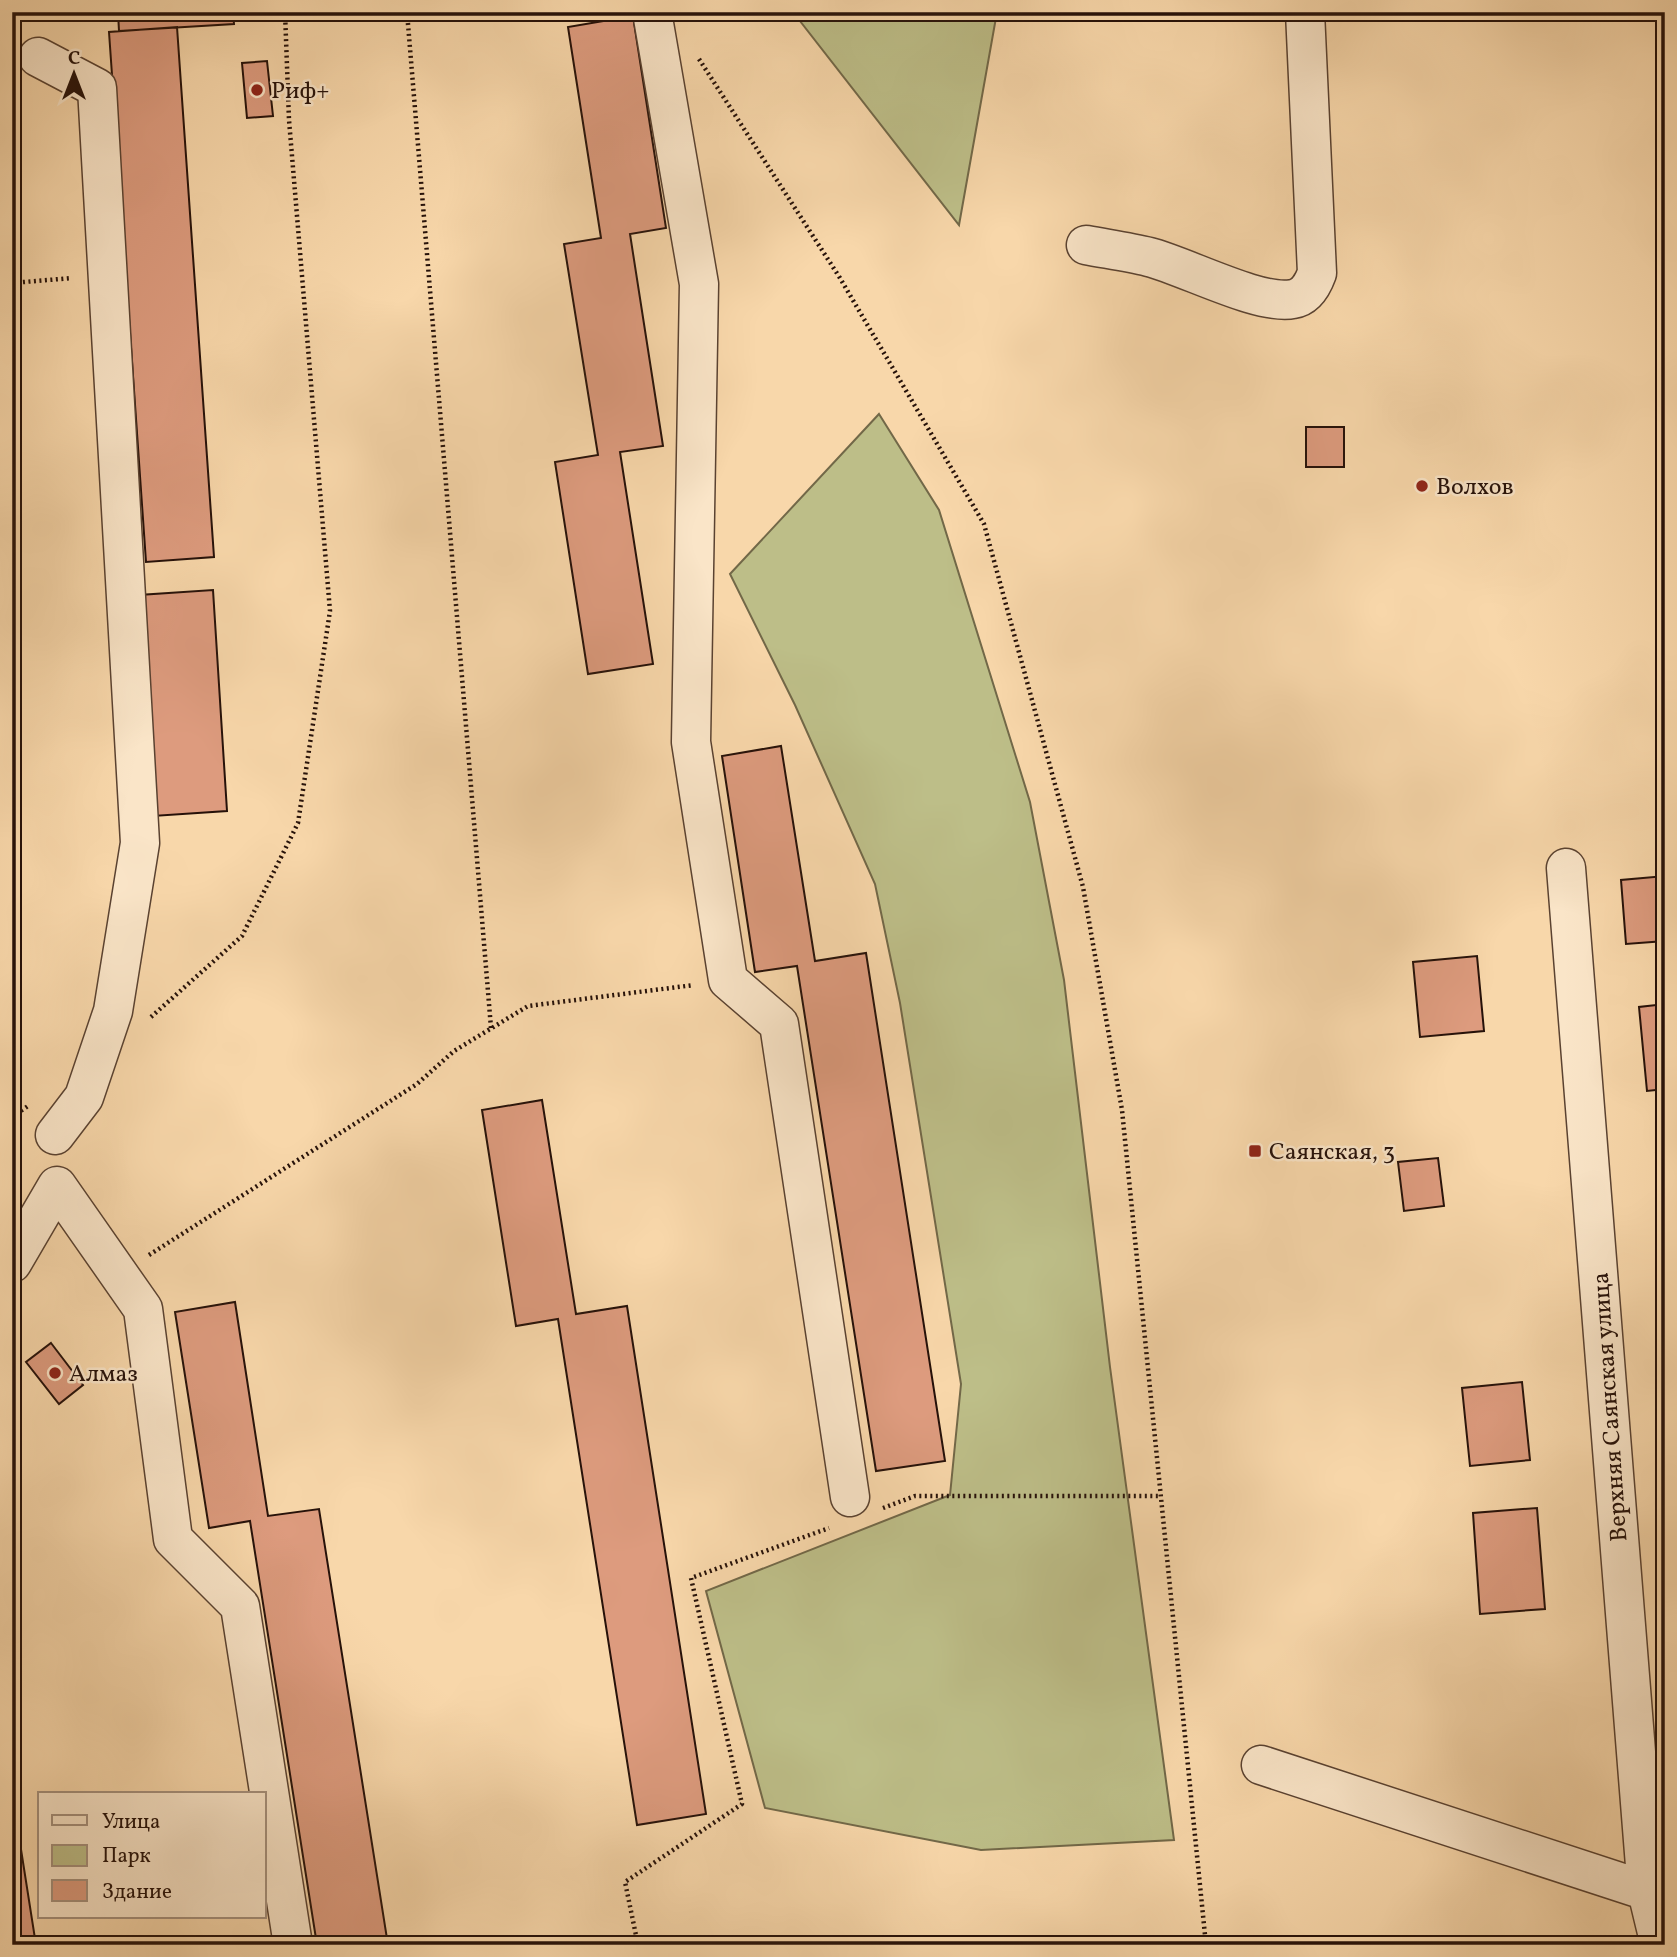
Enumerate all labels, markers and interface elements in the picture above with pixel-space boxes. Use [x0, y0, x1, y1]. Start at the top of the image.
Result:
north arrow [38, 38, 108, 108]
text: С [68, 46, 80, 72]
place label: Риф+ [271, 75, 330, 109]
marker: Риф+ [249, 82, 265, 98]
place label: Волхов [1436, 471, 1514, 505]
marker: Волхов [1414, 478, 1430, 494]
place label: Саянская, 3 [1269, 1136, 1395, 1170]
marker: Саянская, 3 [1247, 1143, 1263, 1159]
street label: Верхняя Саянская улица [1585, 1271, 1637, 1543]
place label: Алмаз [69, 1358, 138, 1392]
marker: Алмаз [47, 1365, 63, 1381]
legend [38, 1792, 266, 1918]
text: Улица [102, 1808, 160, 1837]
text: Парк [102, 1842, 151, 1871]
text: Здание [102, 1878, 172, 1907]

